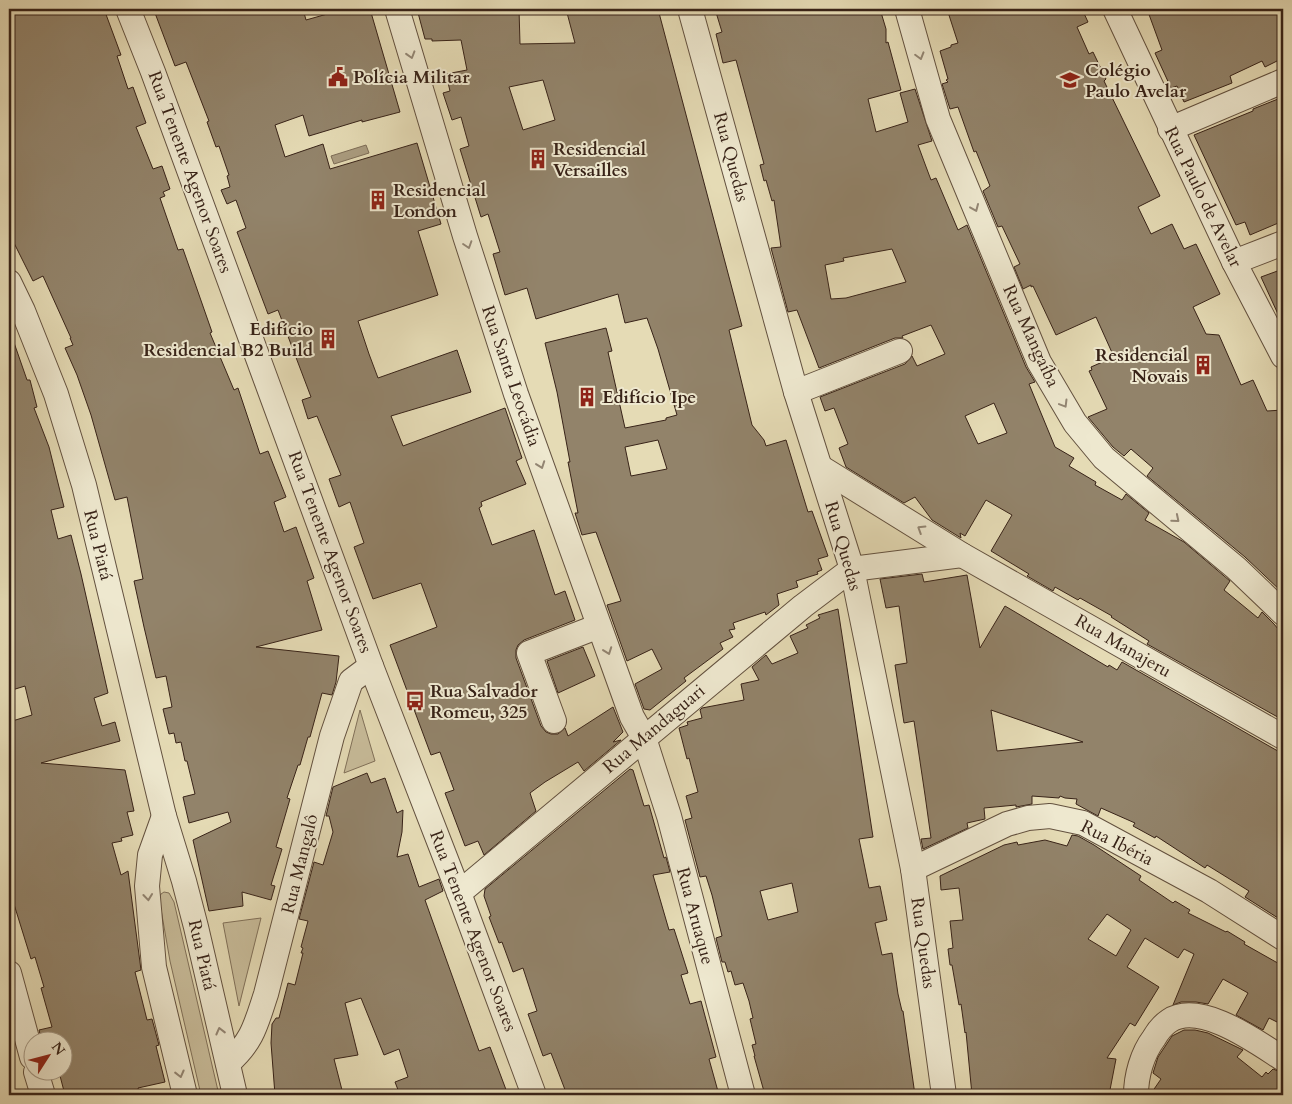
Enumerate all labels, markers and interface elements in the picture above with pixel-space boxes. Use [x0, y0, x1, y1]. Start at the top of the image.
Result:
one-way arrow [406, 51, 416, 59]
one-way arrow [915, 51, 925, 59]
place label: Colégio Paulo Avelar [1085, 58, 1187, 104]
place label: Polícia Militar [353, 65, 470, 90]
public building icon: Polícia Militar [327, 66, 349, 88]
street label: Rua Tenente Agenor Soares [142, 67, 238, 277]
school or university icon: Colégio Paulo Avelar [1059, 69, 1081, 91]
street label: Rua Quedas [707, 109, 755, 205]
street label: Rua Paulo de Avelar [1158, 122, 1248, 272]
place label: Residencial Versailles [553, 137, 646, 183]
building icon: Residencial Versailles [527, 148, 549, 170]
place label: Residencial London [393, 178, 486, 224]
building icon: Residencial London [367, 189, 389, 211]
one-way arrow [969, 203, 980, 212]
one-way arrow [462, 240, 472, 248]
street label: Rua Mangaíba [996, 281, 1066, 391]
street label: Rua Santa Leocádia [475, 302, 547, 450]
place label: Edifício Residencial B2 Build [143, 317, 314, 363]
building icon: Edifício Residencial B2 Build [317, 328, 339, 350]
place label: Residencial Novais [1095, 343, 1188, 389]
building icon: Residencial Novais [1192, 354, 1214, 376]
place label: Edifício Ipe [602, 385, 696, 410]
building icon: Edifício Ipe [576, 386, 598, 408]
one-way arrow [1057, 398, 1067, 407]
street label: Rua Tenente Agenor Soares [282, 447, 378, 657]
one-way arrow [535, 460, 545, 469]
street label: Rua Quedas [818, 498, 868, 594]
street label: Rua Piatá [77, 507, 119, 583]
one-way arrow [1171, 514, 1180, 523]
one-way arrow [917, 526, 926, 536]
street label: Rua Manajeru [1070, 608, 1176, 684]
one-way arrow [602, 646, 612, 655]
place label: Rua Salvador Romeu, 325 [430, 679, 538, 725]
street label: Rua Mandaguari [597, 679, 711, 779]
bus stop icon: Rua Salvador Romeu, 325 [404, 690, 426, 712]
street label: Rua Mangalô [276, 811, 325, 917]
street label: Rua Ibéria [1076, 814, 1158, 872]
street label: Rua Tenente Agenor Soares [423, 827, 523, 1035]
street label: Rua Aruaque [670, 865, 720, 967]
one-way arrow [142, 894, 153, 902]
street label: Rua Quedas [904, 896, 942, 990]
street label: Rua Piatá [182, 917, 222, 993]
one-way arrow [215, 1026, 226, 1035]
north arrow [22, 1032, 72, 1082]
text: N [47, 1038, 69, 1059]
one-way arrow [174, 1069, 185, 1078]

